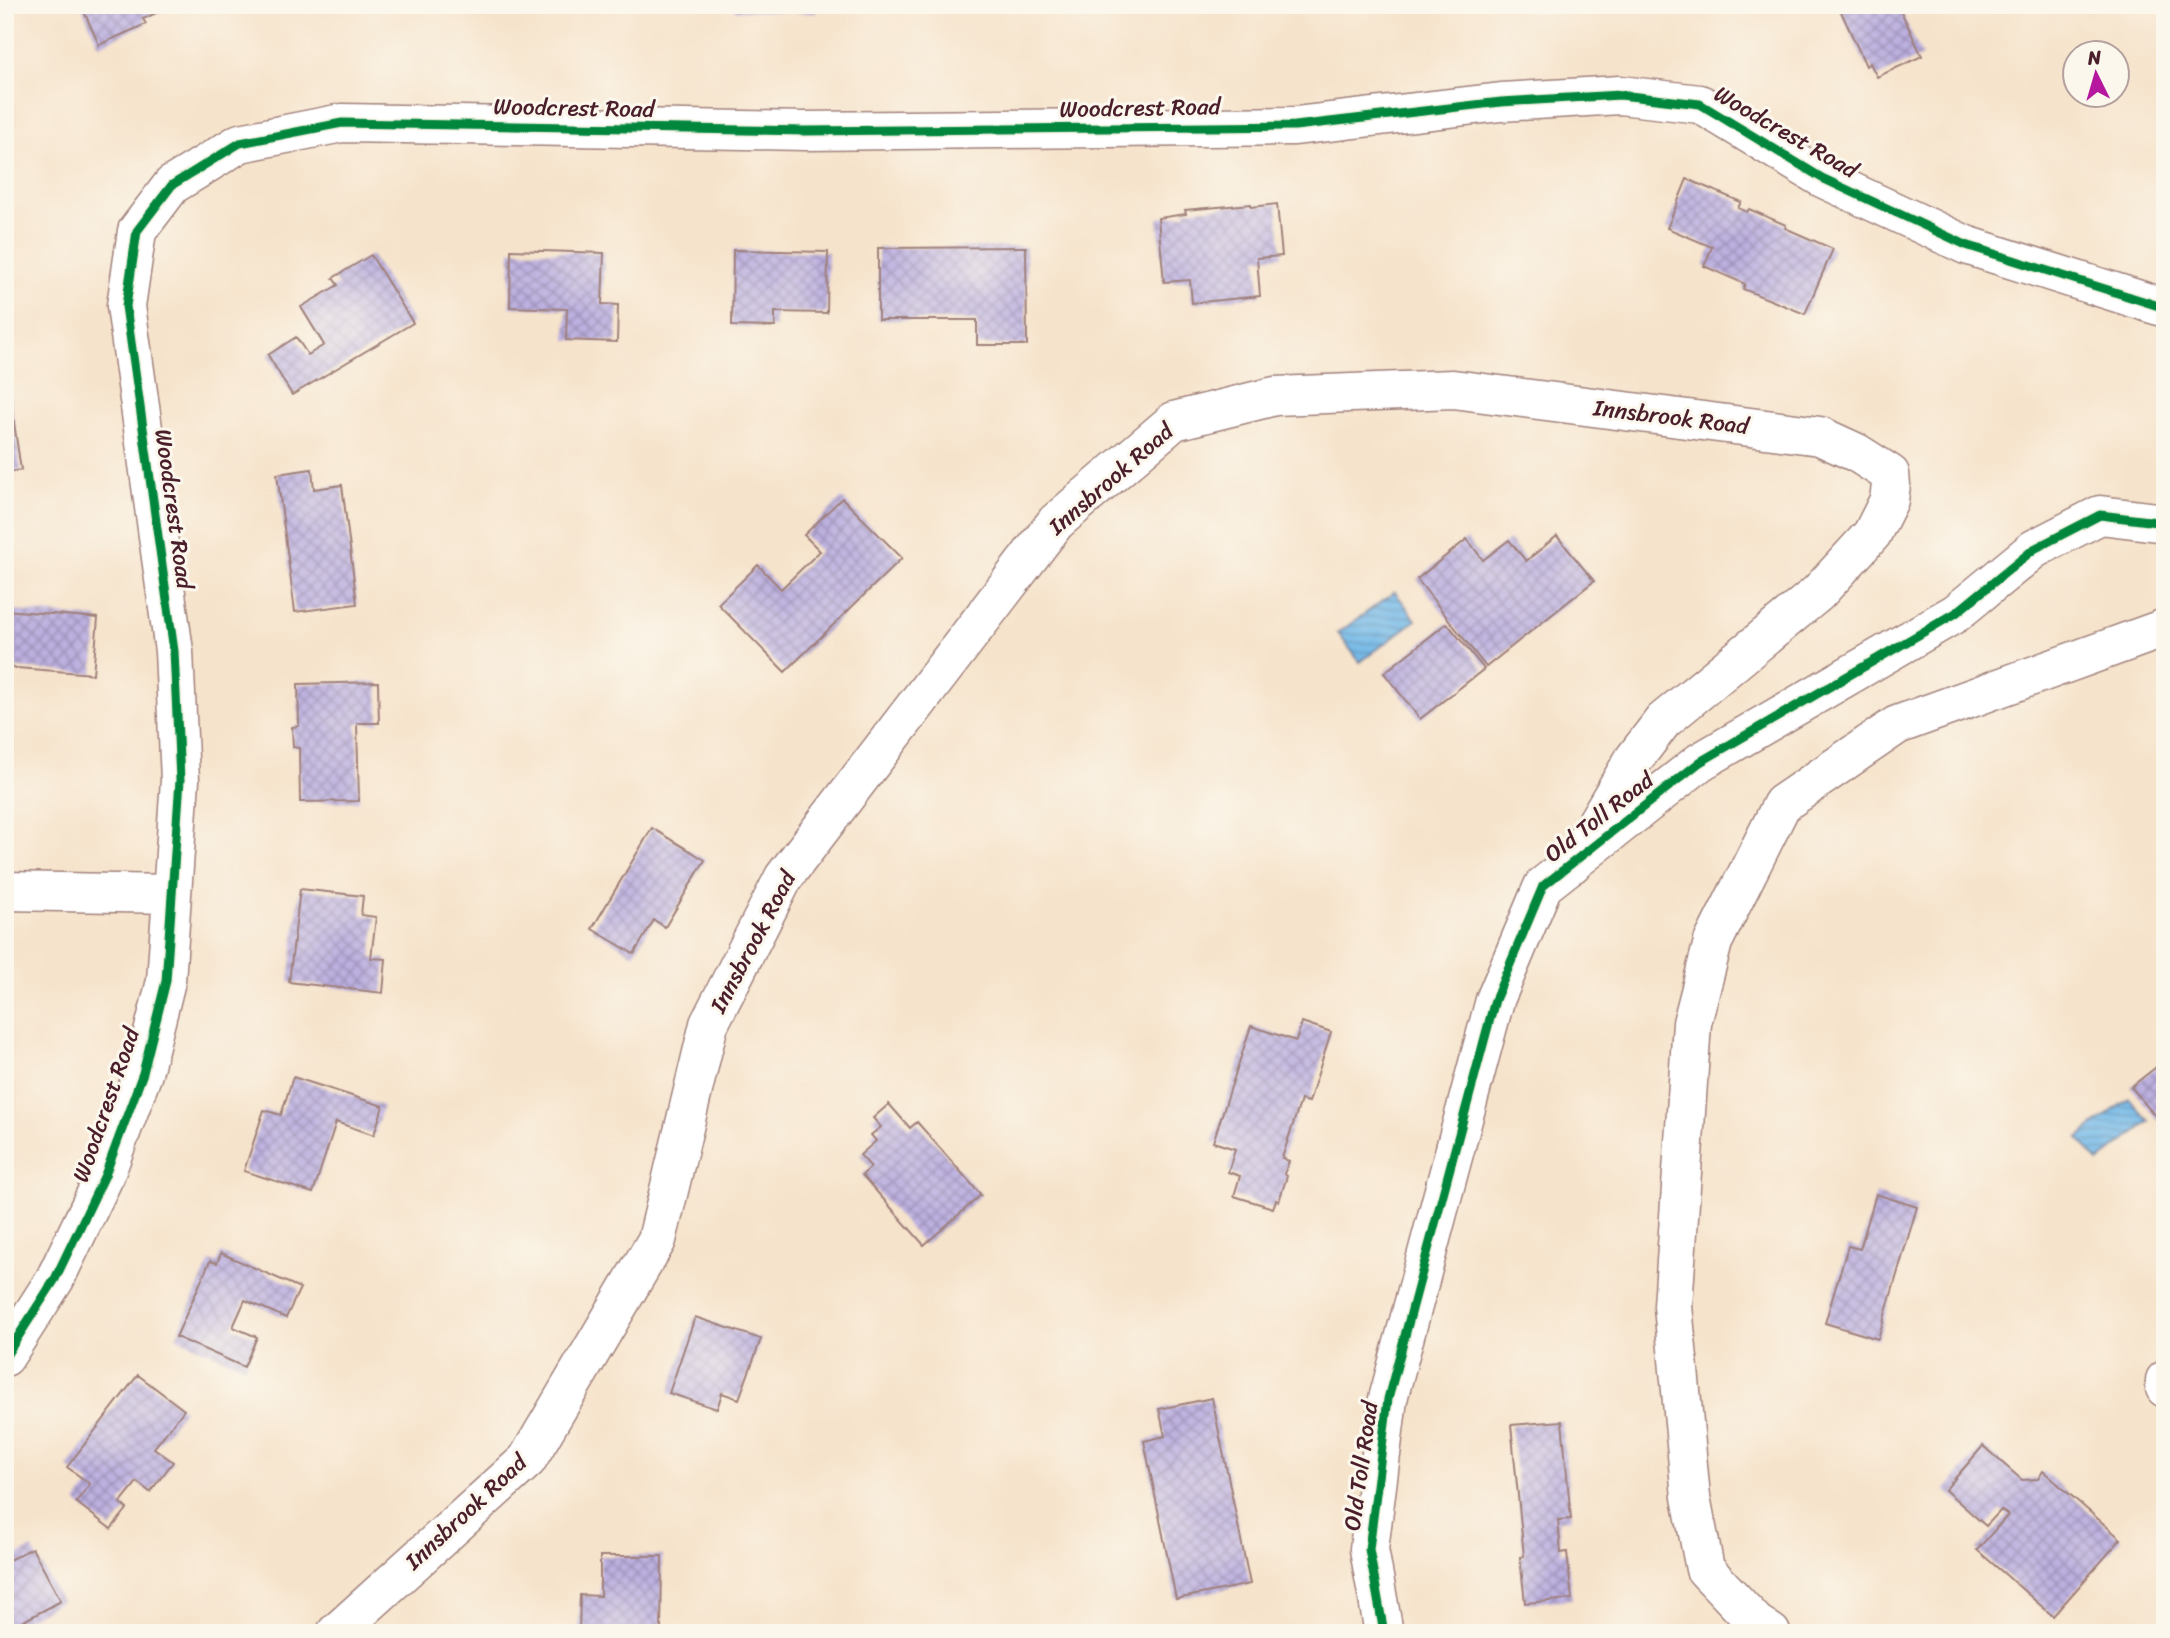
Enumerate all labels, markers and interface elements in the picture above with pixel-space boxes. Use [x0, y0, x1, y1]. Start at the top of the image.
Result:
north arrow [2062, 38, 2132, 108]
text: N [2086, 40, 2103, 75]
street label: Woodcrest Road [1706, 74, 1868, 191]
street label: Woodcrest Road [493, 86, 657, 130]
street label: Woodcrest Road [1059, 86, 1223, 130]
street label: Innsbrook Road [1590, 387, 1753, 447]
street label: Innsbrook Road [1038, 411, 1185, 546]
street label: Woodcrest Road [142, 426, 206, 593]
street label: Old Toll Road [1535, 760, 1664, 873]
street label: Innsbrook Road [698, 862, 809, 1021]
street label: Woodcrest Road [60, 1020, 152, 1188]
street label: Old Toll Road [1332, 1397, 1391, 1533]
street label: Innsbrook Road [394, 1443, 538, 1581]

